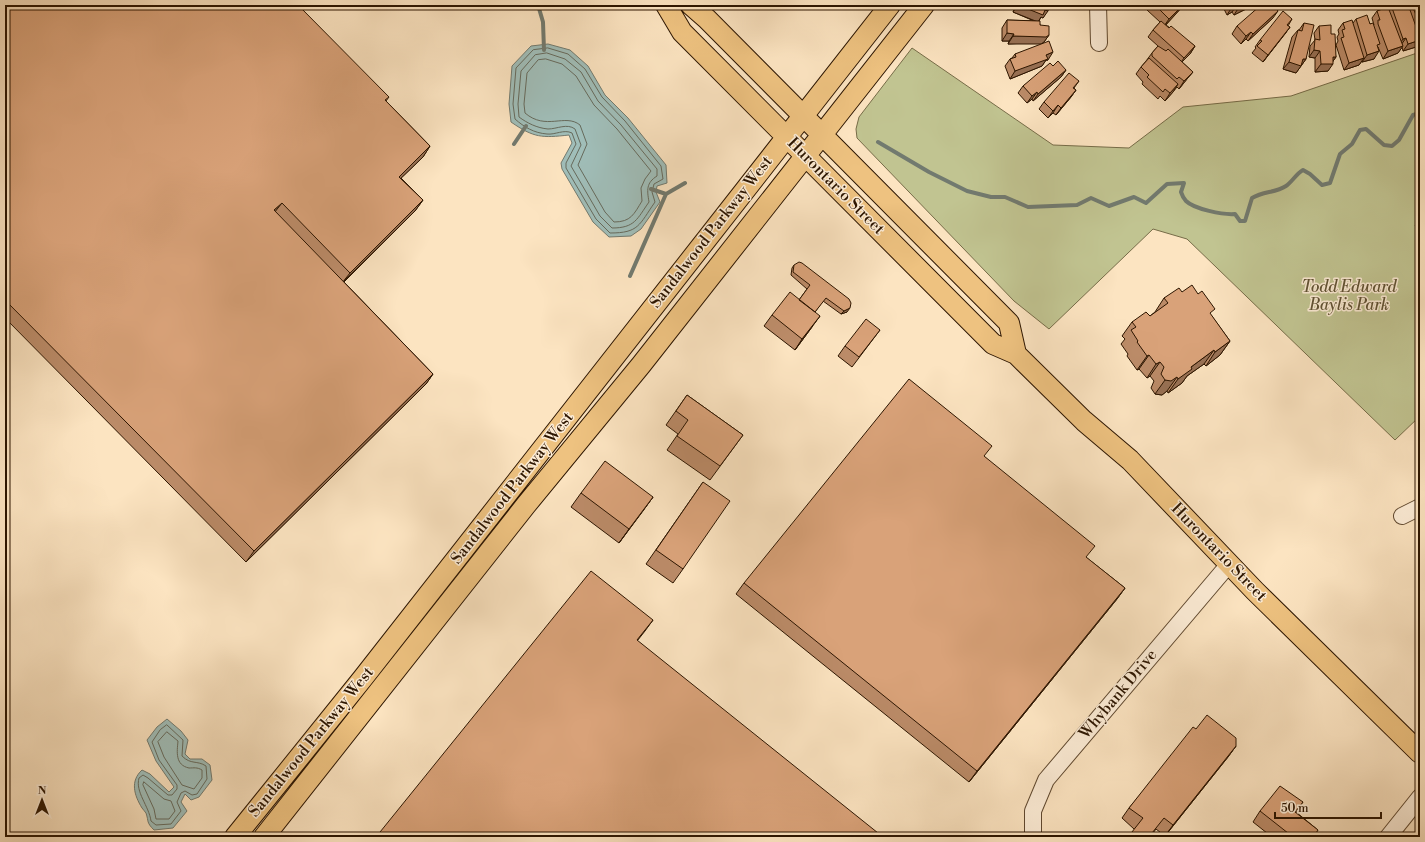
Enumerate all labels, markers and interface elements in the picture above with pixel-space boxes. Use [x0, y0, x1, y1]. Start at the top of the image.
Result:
street label: Hurontario Street [783, 133, 889, 239]
street label: Sandalwood Parkway West [645, 152, 777, 312]
park label: Todd Edward Baylis Park [1301, 277, 1398, 315]
street label: Sandalwood Parkway West [446, 408, 578, 568]
street label: Hurontario Street [1167, 498, 1271, 606]
street label: Whybank Drive [1074, 645, 1161, 744]
street label: Sandalwood Parkway West [244, 662, 378, 821]
north arrow [22, 780, 62, 820]
text: N [38, 784, 47, 798]
scale bar [1275, 794, 1381, 820]
text: 50 m [1281, 801, 1309, 816]

